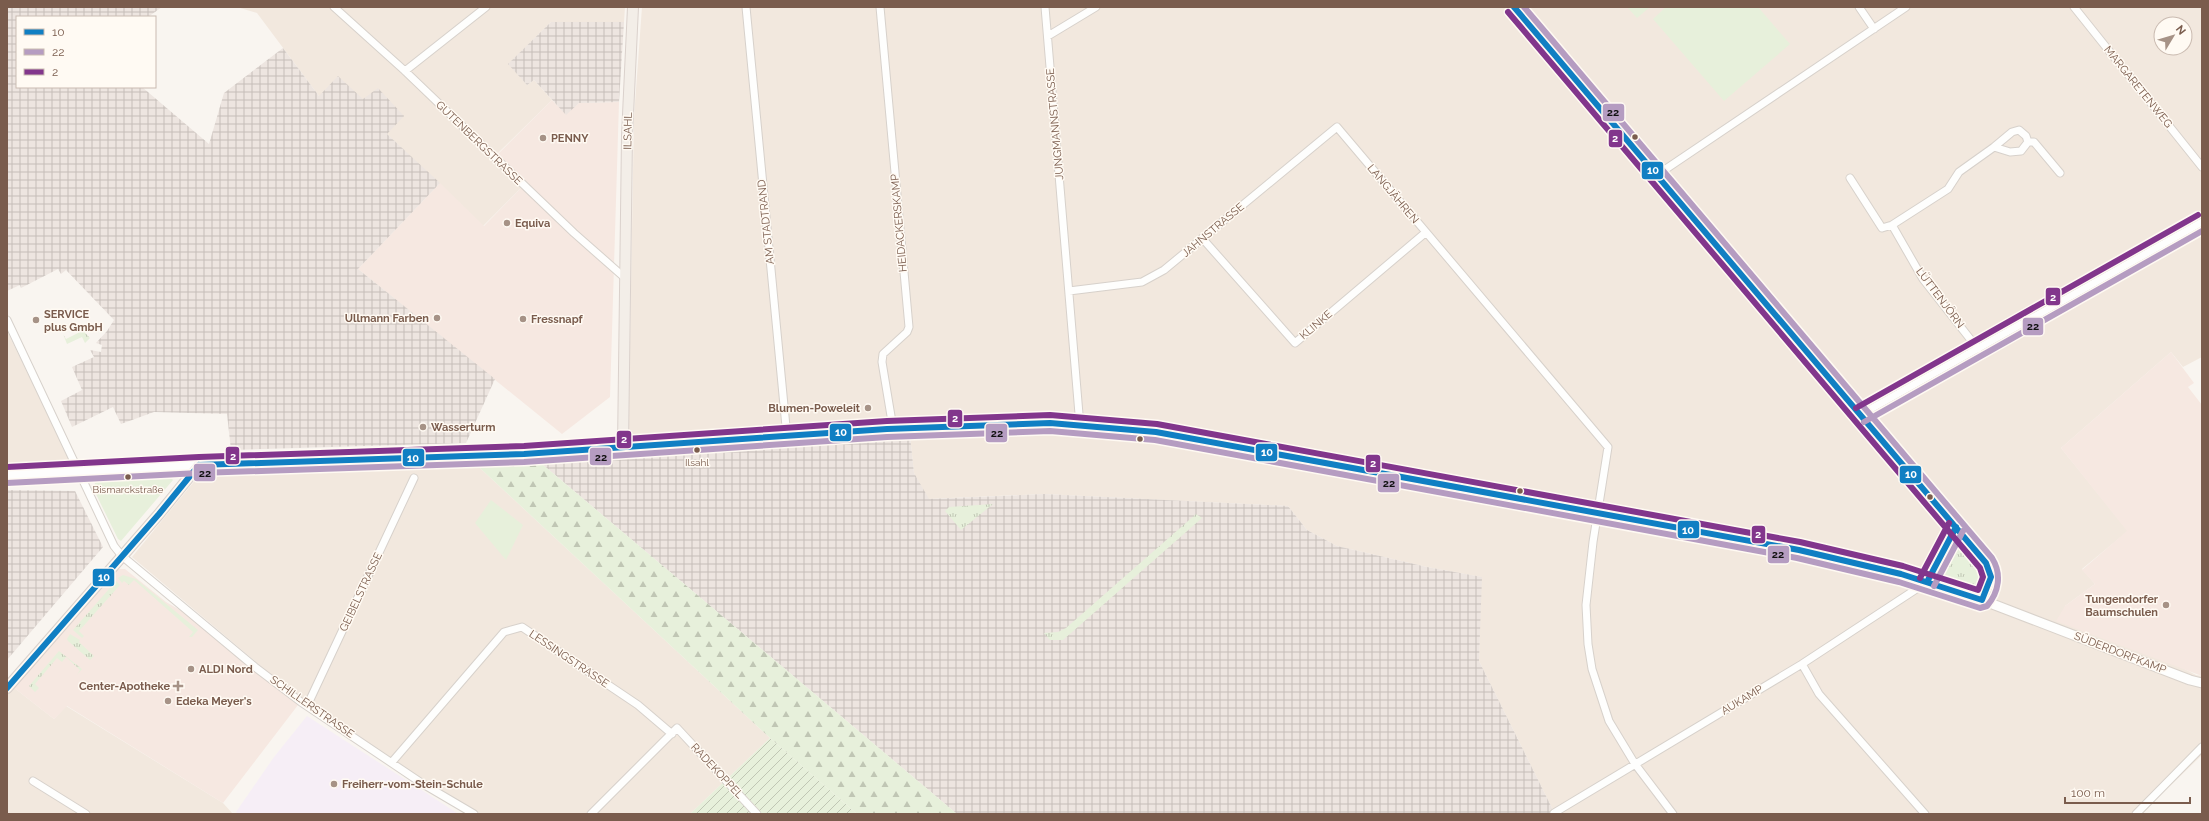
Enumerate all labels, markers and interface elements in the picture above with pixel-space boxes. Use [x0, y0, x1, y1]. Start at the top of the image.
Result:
legend [16, 16, 156, 88]
north arrow [2153, 16, 2193, 56]
text: N [2173, 23, 2188, 37]
text: 10 [52, 25, 64, 39]
street label: MARGARETENWEG [2101, 44, 2175, 131]
text: 22 [52, 45, 65, 59]
text: 2 [52, 65, 58, 79]
street label: JUNGMANNSTRASSE [1044, 67, 1066, 180]
street label: GUTENBERGSTRASSE [433, 98, 525, 188]
line badge: 22 [1602, 103, 1625, 122]
text: 22 [1607, 106, 1619, 119]
street label: ILSAHL [621, 111, 635, 150]
line badge: 2 [1608, 129, 1623, 148]
place label: PENNY [551, 132, 589, 145]
text: 2 [1612, 132, 1618, 145]
unlabelled marker [1630, 132, 1640, 142]
marker: PENNY [538, 133, 548, 143]
line badge: 10 [1641, 161, 1664, 180]
street label: LANGJÄHREN [1364, 162, 1422, 226]
text: 10 [1647, 164, 1659, 177]
street label: HEIDACKERSKAMP [888, 173, 910, 273]
street label: AM STADTRAND [755, 179, 777, 265]
street label: JAHNSTRASSE [1179, 200, 1247, 260]
place label: Equiva [515, 217, 550, 230]
marker: Equiva [502, 218, 512, 228]
street label: LÜTTENJÖRN [1913, 265, 1967, 331]
line badge: 2 [2045, 287, 2061, 306]
text: 2 [2050, 291, 2056, 304]
street label: KLINKE [1297, 307, 1335, 342]
place label: SERVICE plus GmbH [44, 308, 103, 334]
place label: Ullmann Farben [345, 312, 429, 325]
marker: Ullmann Farben [432, 313, 442, 323]
place label: Fressnapf [531, 313, 584, 326]
marker: Fressnapf [518, 314, 528, 324]
marker: SERVICE plus GmbH [31, 315, 41, 325]
line badge: 22 [2022, 317, 2044, 336]
text: 22 [2027, 320, 2039, 333]
place label: Blumen-Poweleit [768, 402, 861, 415]
marker: Blumen-Poweleit [863, 403, 873, 413]
line badge: 2 [947, 409, 963, 428]
text: 2 [952, 412, 958, 425]
place label: Wasserturm [431, 421, 496, 434]
marker: Wasserturm [418, 422, 428, 432]
line badge: 10 [829, 423, 852, 442]
line badge: 22 [985, 423, 1008, 443]
text: 10 [835, 426, 847, 439]
text: 22 [991, 427, 1003, 440]
line badge: 2 [616, 430, 632, 449]
text: 2 [621, 433, 627, 446]
unlabelled marker [1135, 434, 1145, 444]
line badge: 10 [1255, 443, 1278, 462]
marker: Ilsahl [692, 445, 702, 455]
line badge: 2 [225, 446, 240, 465]
text: 10 [1261, 446, 1273, 459]
line badge: 22 [589, 447, 612, 466]
line badge: 10 [402, 448, 425, 467]
text: 2 [230, 450, 236, 463]
text: 22 [595, 451, 607, 464]
text: 10 [407, 452, 419, 465]
line badge: 2 [1365, 454, 1381, 473]
place label: Ilsahl [685, 457, 709, 468]
text: 2 [1370, 457, 1376, 470]
line badge: 22 [193, 463, 216, 482]
line badge: 10 [1899, 465, 1922, 484]
text: 22 [199, 467, 211, 480]
text: 10 [1905, 468, 1917, 481]
marker: Bismarckstraße [123, 472, 133, 482]
line badge: 22 [1377, 473, 1400, 493]
text: 22 [1383, 477, 1395, 490]
place label: Bismarckstraße [93, 484, 164, 495]
unlabelled marker [1515, 486, 1525, 496]
unlabelled marker [1925, 492, 1935, 502]
line badge: 10 [1677, 520, 1700, 539]
text: 10 [1682, 524, 1694, 537]
line badge: 2 [1751, 525, 1766, 544]
text: 2 [1755, 528, 1761, 541]
line badge: 22 [1767, 545, 1790, 564]
text: 22 [1772, 548, 1784, 561]
street label: GEIBELSTRASSE [337, 550, 385, 634]
line badge: 10 [92, 568, 115, 587]
text: 10 [98, 571, 110, 584]
place label: Tungendorfer Baumschulen [2085, 593, 2159, 619]
marker: Tungendorfer Baumschulen [2161, 600, 2171, 610]
street label: LESSINGSTRASSE [527, 627, 612, 691]
street label: SÜDERDORFKAMP [2072, 629, 2168, 677]
place label: ALDI Nord [199, 663, 253, 676]
marker: ALDI Nord [186, 664, 196, 674]
street label: SCHILLERSTRASSE [267, 673, 357, 741]
place label: Center-Apotheke [79, 680, 170, 693]
marker: Center-Apotheke [173, 681, 183, 691]
street label: AUKAMP [1719, 682, 1765, 718]
place label: Edeka Meyer's [176, 695, 252, 708]
marker: Edeka Meyer's [163, 696, 173, 706]
street label: RADEKOPPEL [688, 741, 746, 802]
place label: Freiherr-vom-Stein-Schule [342, 778, 483, 791]
marker: Freiherr-vom-Stein-Schule [329, 779, 339, 789]
scale bar [2065, 779, 2190, 805]
text: 100 m [2071, 786, 2105, 800]

